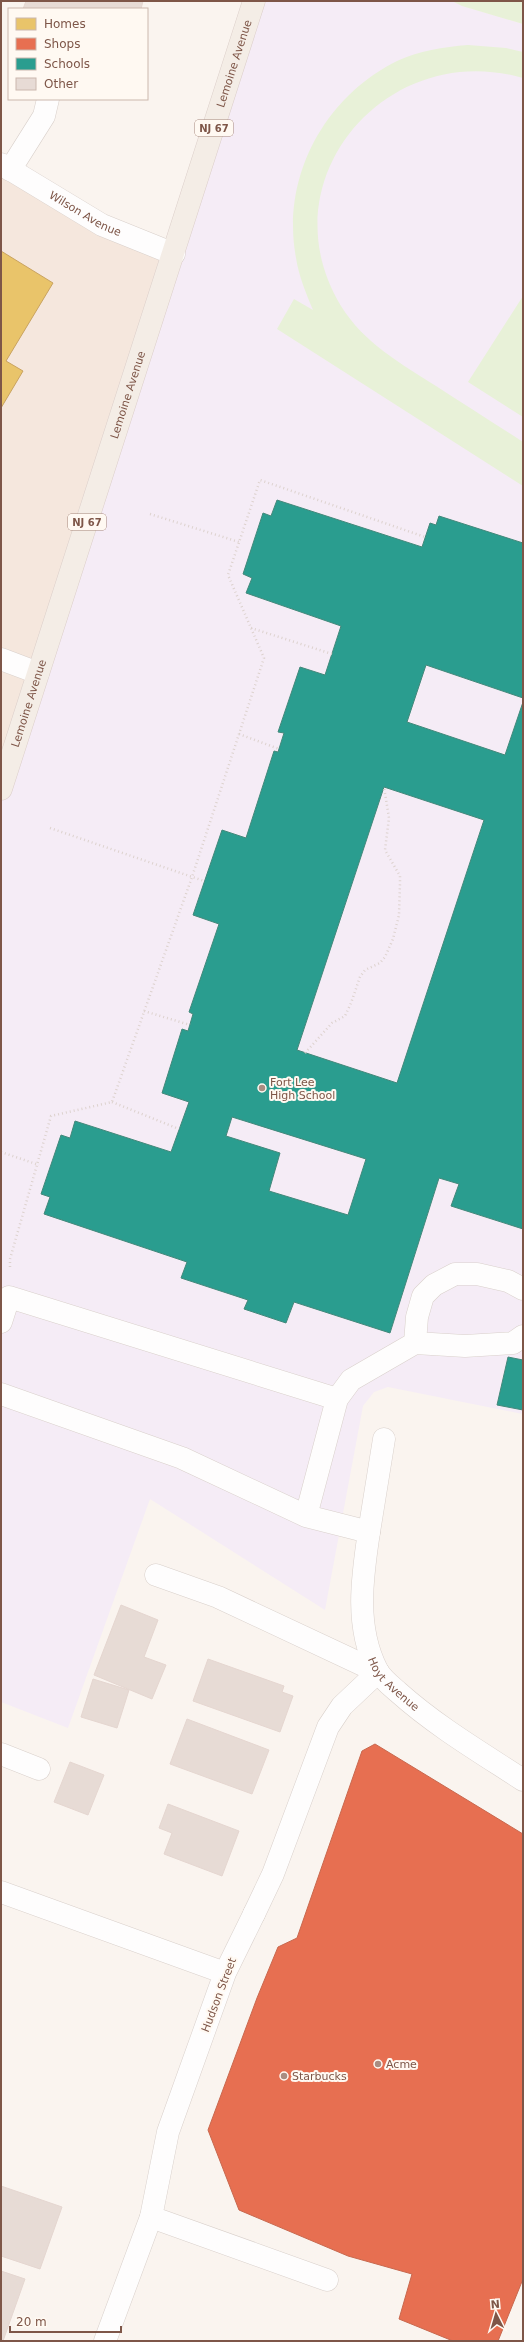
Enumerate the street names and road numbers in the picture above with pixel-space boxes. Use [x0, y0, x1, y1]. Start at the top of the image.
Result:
street label: Lemoine Avenue [214, 18, 254, 109]
road number: NJ 67 [195, 120, 233, 136]
street label: Wilson Avenue [47, 188, 123, 239]
street label: Lemoine Avenue [107, 349, 148, 440]
road number: NJ 67 [68, 514, 106, 530]
street label: Lemoine Avenue [8, 658, 49, 749]
street label: Hoyt Avenue [365, 1655, 422, 1714]
street label: Hudson Street [199, 1955, 239, 2034]

